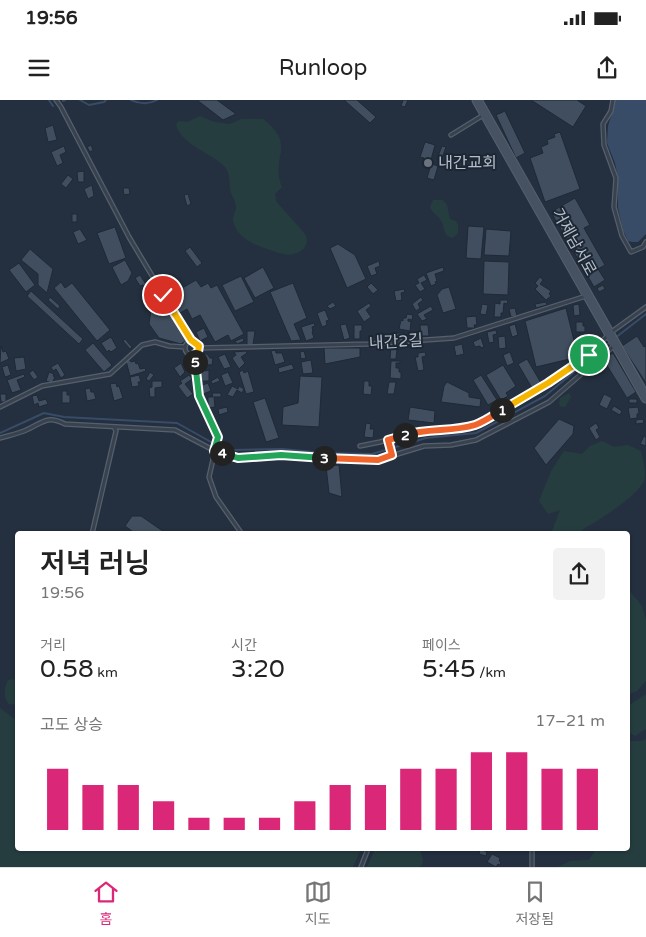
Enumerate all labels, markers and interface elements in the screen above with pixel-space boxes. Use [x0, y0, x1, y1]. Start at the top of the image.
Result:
text: 19:56 [25, 7, 78, 29]
icon: menu [25, 54, 53, 82]
icon: share [593, 54, 621, 82]
text: Runloop [279, 55, 367, 81]
place label: 내간교회 [438, 153, 497, 173]
marker: 내간교회 [422, 157, 434, 169]
street label: 거제남서로 [547, 205, 601, 279]
pin [142, 274, 184, 316]
icon: check [149, 281, 177, 309]
street label: 내간2길 [368, 331, 424, 353]
pin [568, 334, 610, 376]
icon: arrive [575, 341, 603, 369]
pin: 5 [182, 350, 208, 374]
text: 5 [191, 354, 200, 371]
pin: 1 [490, 398, 514, 422]
text: 1 [498, 402, 507, 419]
pin: 2 [392, 422, 418, 448]
text: 2 [401, 427, 410, 444]
pin: 4 [210, 440, 234, 466]
text: 4 [218, 445, 227, 462]
pin: 3 [312, 446, 336, 470]
text: 3 [320, 450, 329, 467]
text: 저녁 러닝 [40, 547, 150, 581]
button: share [553, 548, 605, 600]
text: 19:56 [40, 583, 84, 603]
text: 거리 [40, 637, 66, 654]
text: 시간 [231, 637, 257, 654]
text: 페이스 [422, 637, 461, 654]
text: 0.58 [40, 654, 94, 684]
text: 3:20 [231, 654, 285, 684]
text: 5:45 [422, 654, 476, 684]
text: km [94, 664, 118, 681]
text: /km [476, 664, 506, 681]
text: 17–21 m [535, 711, 605, 731]
text: 고도 상승 [40, 715, 103, 735]
tab: 홈 [92, 878, 120, 928]
tab: 지도 [304, 878, 332, 928]
tab: 저장됨 [515, 878, 554, 928]

